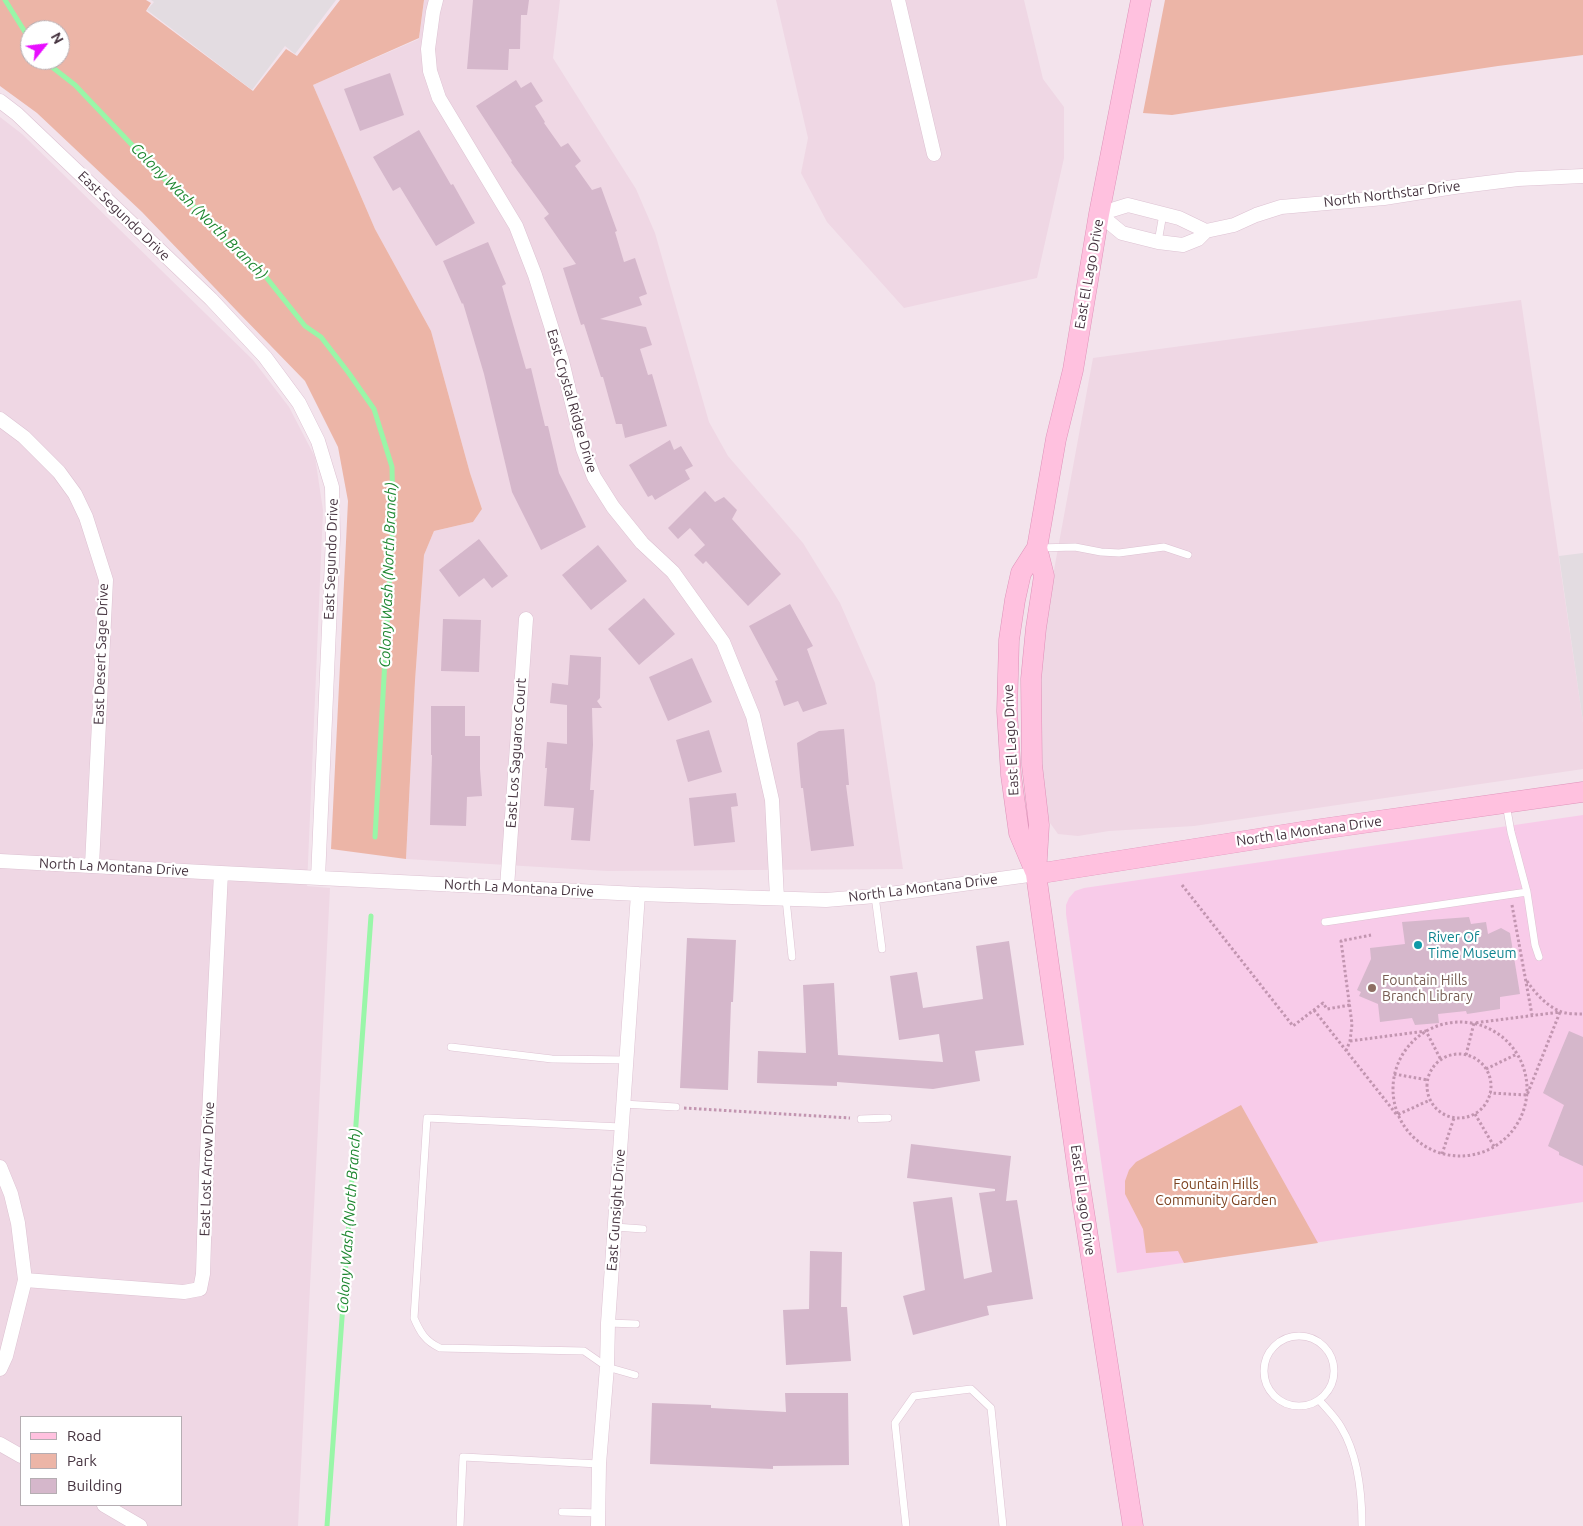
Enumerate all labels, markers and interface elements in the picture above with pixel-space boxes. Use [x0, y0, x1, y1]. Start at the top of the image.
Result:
north arrow [20, 20, 70, 70]
text: N [48, 30, 67, 47]
water label: Colony Wash (North Branch) [127, 139, 271, 283]
street label: East Segundo Drive [74, 168, 174, 264]
street label: North Northstar Drive [1323, 177, 1461, 211]
street label: East El Lago Drive [1071, 218, 1107, 330]
street label: East Crystal Ridge Drive [543, 327, 601, 475]
water label: Colony Wash (North Branch) [376, 482, 400, 668]
street label: East Segundo Drive [320, 498, 342, 620]
street label: East Desert Sage Drive [90, 583, 112, 725]
street label: East Los Saguaros Court [502, 677, 530, 829]
street label: East El Lago Drive [1000, 684, 1022, 796]
street label: North la Montana Drive [1235, 812, 1383, 850]
street label: North La Montana Drive [39, 855, 189, 879]
street label: North La Montana Drive [847, 871, 999, 905]
street label: North La Montana Drive [444, 876, 594, 900]
place label: River Of Time Museum [1428, 929, 1517, 962]
marker: River Of Time Museum [1412, 939, 1424, 951]
place label: Fountain Hills Branch Library [1382, 972, 1473, 1004]
marker: Fountain Hills Branch Library [1366, 982, 1378, 994]
street label: East Lost Arrow Drive [196, 1101, 218, 1237]
water label: Colony Wash (North Branch) [334, 1128, 364, 1314]
street label: East El Lago Drive [1067, 1144, 1099, 1256]
street label: East Gunsight Drive [603, 1148, 629, 1272]
park label: Fountain Hills Community Garden [1155, 1176, 1277, 1208]
legend [20, 1416, 182, 1506]
text: Road [67, 1427, 102, 1444]
text: Park [67, 1452, 97, 1469]
text: Building [67, 1477, 122, 1494]

